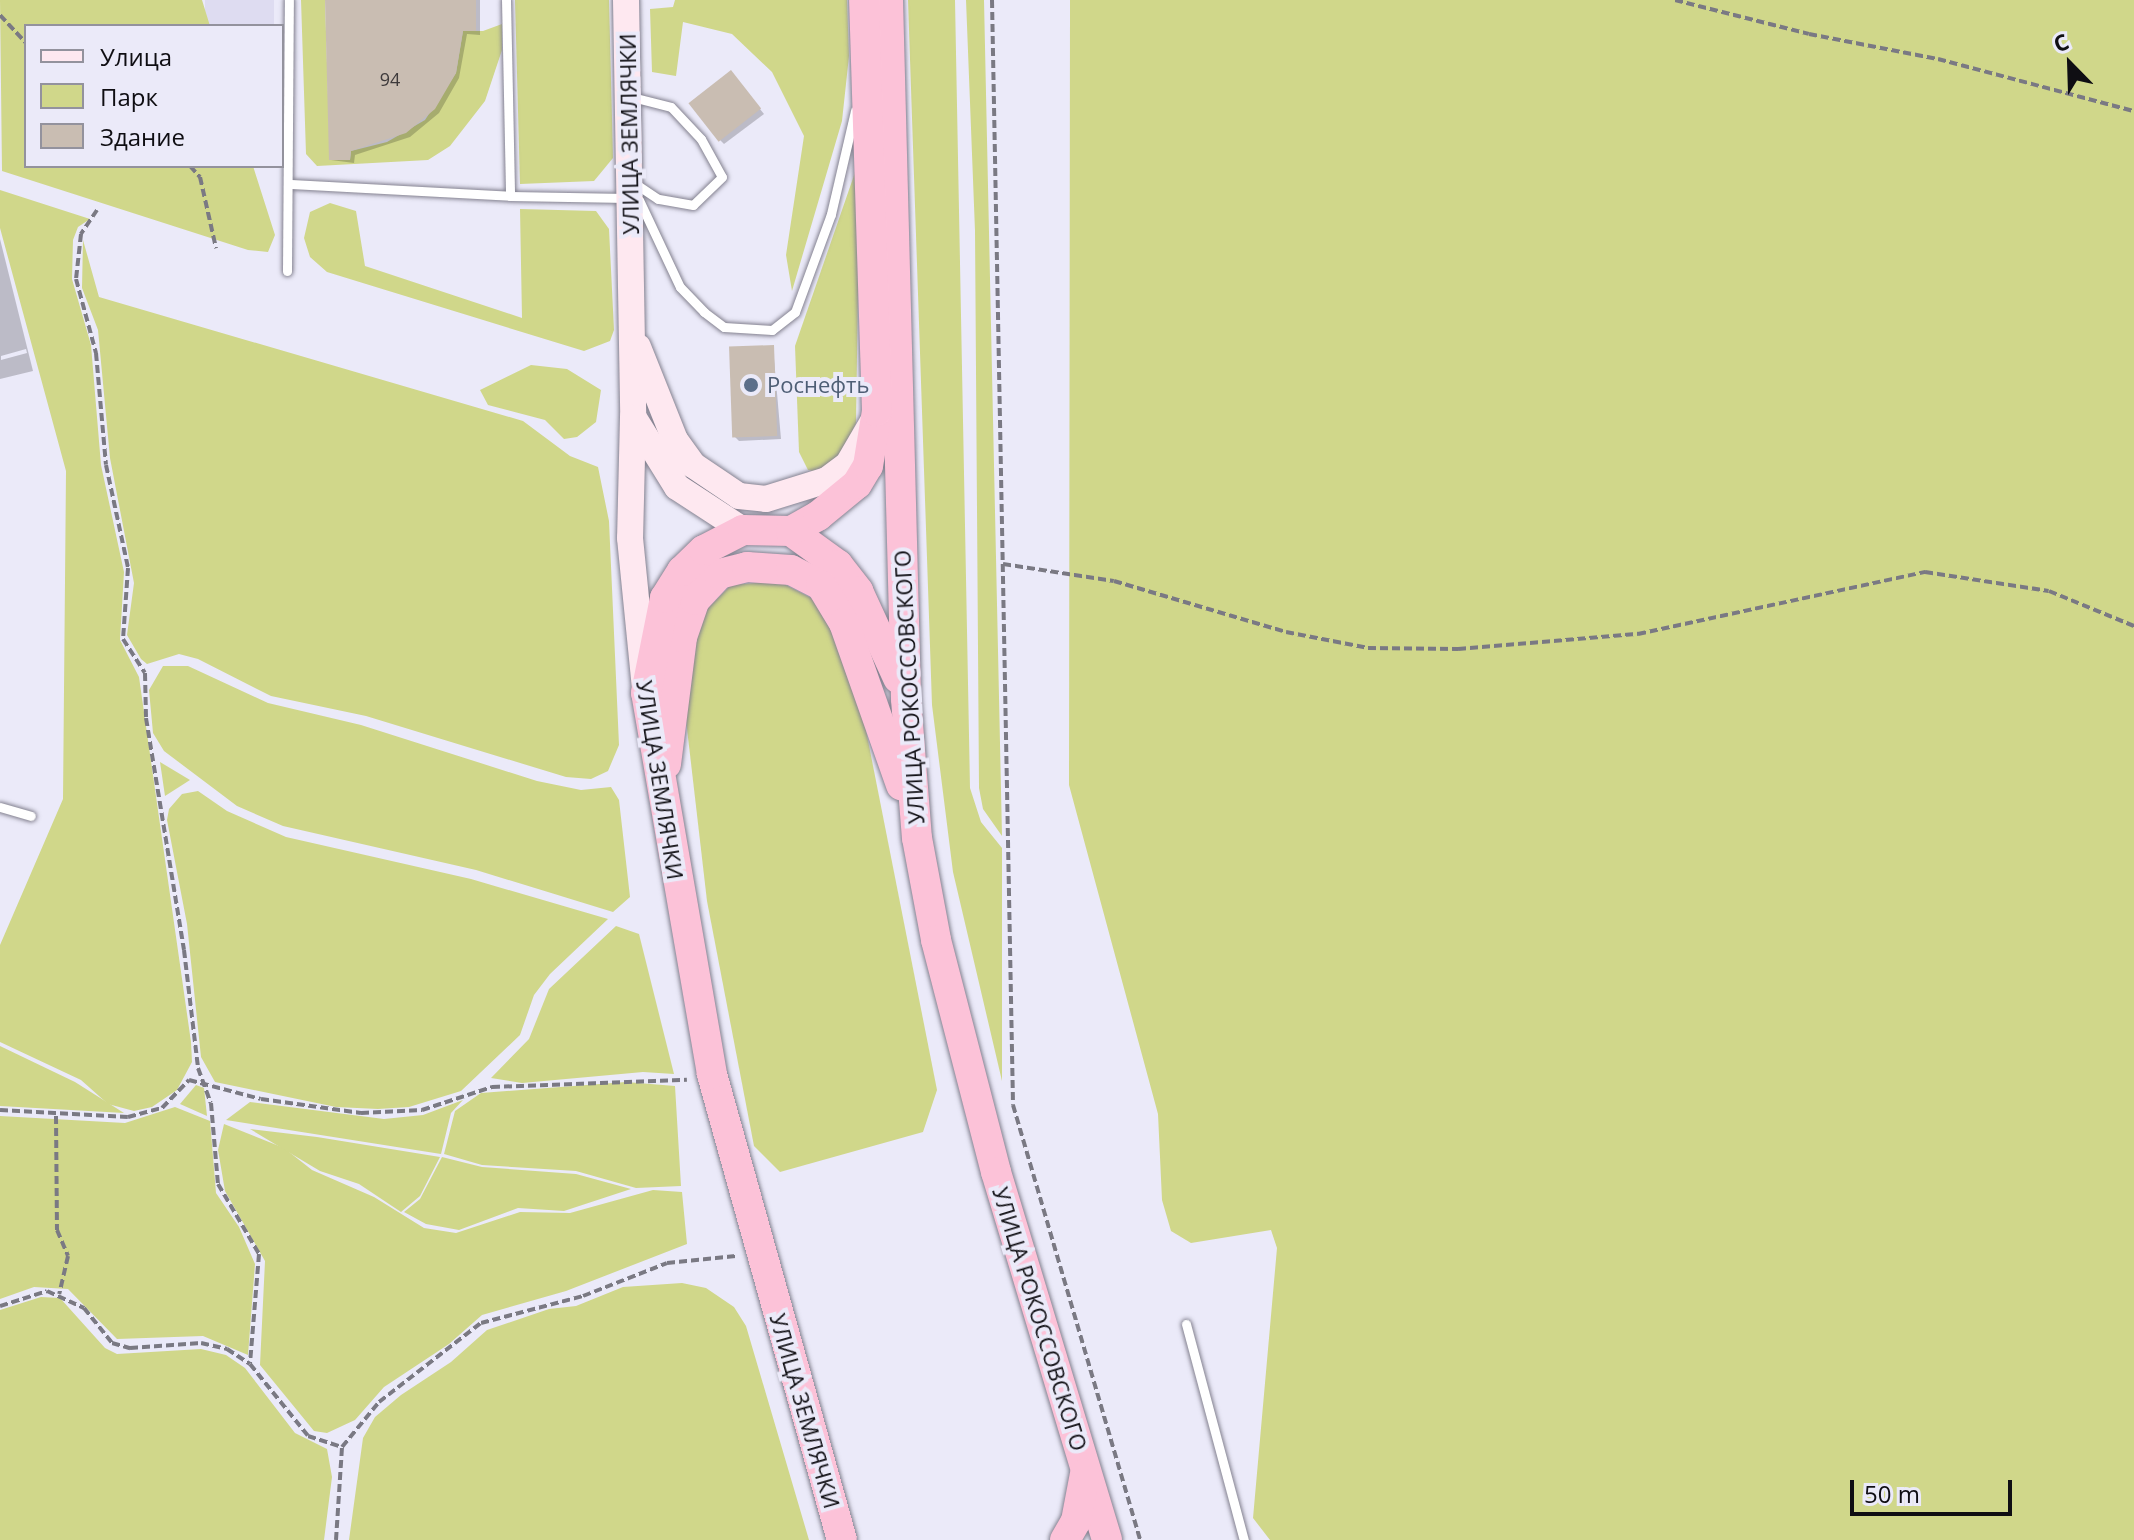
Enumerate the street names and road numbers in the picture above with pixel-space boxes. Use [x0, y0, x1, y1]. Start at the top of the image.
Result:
street label: УЛИЦА ЗЕМЛЯЧКИ [614, 33, 644, 235]
street label: УЛИЦА РОКОССОВСКОГО [889, 549, 929, 825]
street label: УЛИЦА ЗЕМЛЯЧКИ [631, 679, 689, 881]
street label: УЛИЦА РОКОССОВСКОГО [987, 1184, 1093, 1454]
street label: УЛИЦА ЗЕМЛЯЧКИ [765, 1311, 845, 1511]

